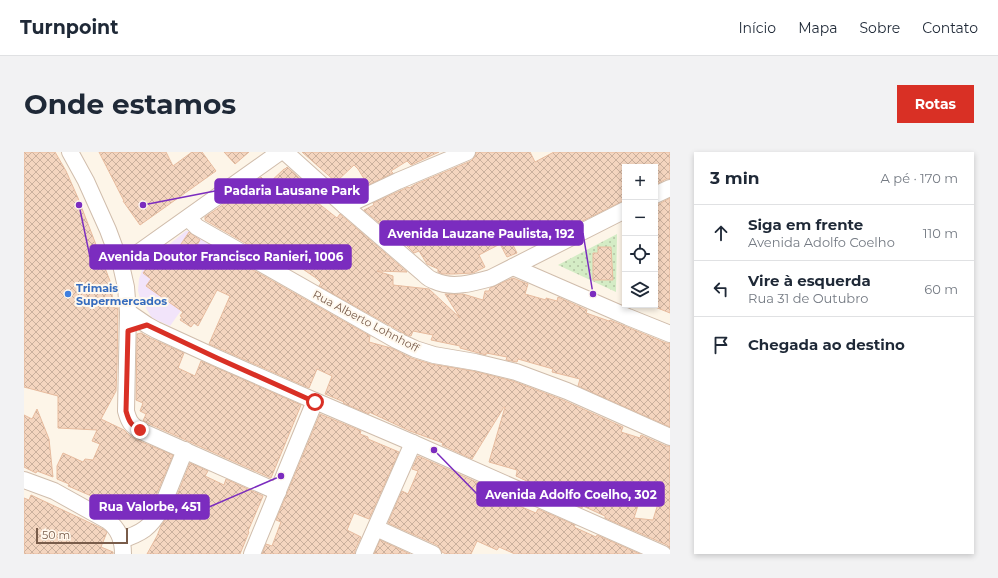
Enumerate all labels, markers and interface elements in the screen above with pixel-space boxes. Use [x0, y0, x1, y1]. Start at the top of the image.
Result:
text: Turnpoint [20, 16, 119, 39]
text: Início [738, 19, 776, 37]
text: Mapa [798, 19, 838, 37]
text: Sobre [860, 19, 900, 37]
text: Contato [922, 19, 978, 37]
button: Rotas [897, 85, 974, 123]
text: Onde estamos [24, 87, 236, 121]
map controls [622, 164, 658, 308]
button: + [622, 164, 658, 200]
text: 3 min [710, 168, 760, 188]
text: A pé · 170 m [881, 170, 958, 186]
callout: Padaria Lausane Park [215, 179, 368, 203]
text: Padaria Lausane Park [224, 183, 360, 198]
button: − [622, 200, 658, 236]
text: Siga em frente [748, 215, 863, 234]
callout: Avenida Lauzane Paulista, 192 [380, 221, 583, 245]
icon: ahead [710, 222, 732, 244]
text: 110 m [923, 225, 958, 241]
text: Avenida Lauzane Paulista, 192 [387, 226, 574, 241]
text: Avenida Adolfo Coelho [748, 234, 895, 250]
button: locate [622, 236, 658, 272]
callout: Avenida Doutor Francisco Ranieri, 1006 [90, 245, 351, 269]
text: Avenida Doutor Francisco Ranieri, 1006 [98, 249, 344, 264]
text: Vire à esquerda [748, 271, 871, 290]
button: layers [622, 272, 658, 308]
icon: left [710, 278, 732, 300]
place label: Trimais Supermercados [76, 281, 167, 308]
text: 60 m [924, 281, 958, 297]
street label: Rua Alberto Lohnhoff [311, 287, 423, 356]
marker: Trimais Supermercados [63, 289, 73, 299]
text: Rua 31 de Outubro [748, 290, 868, 306]
icon: arrive [710, 334, 732, 356]
text: Chegada ao destino [748, 335, 905, 354]
route start [306, 393, 324, 411]
route end [131, 421, 149, 439]
callout: Avenida Adolfo Coelho, 302 [477, 482, 664, 506]
text: Avenida Adolfo Coelho, 302 [484, 487, 657, 502]
callout: Rua Valorbe, 451 [90, 495, 209, 519]
text: Rua Valorbe, 451 [99, 499, 201, 514]
scale bar [36, 526, 128, 545]
text: 50 m [42, 528, 70, 542]

